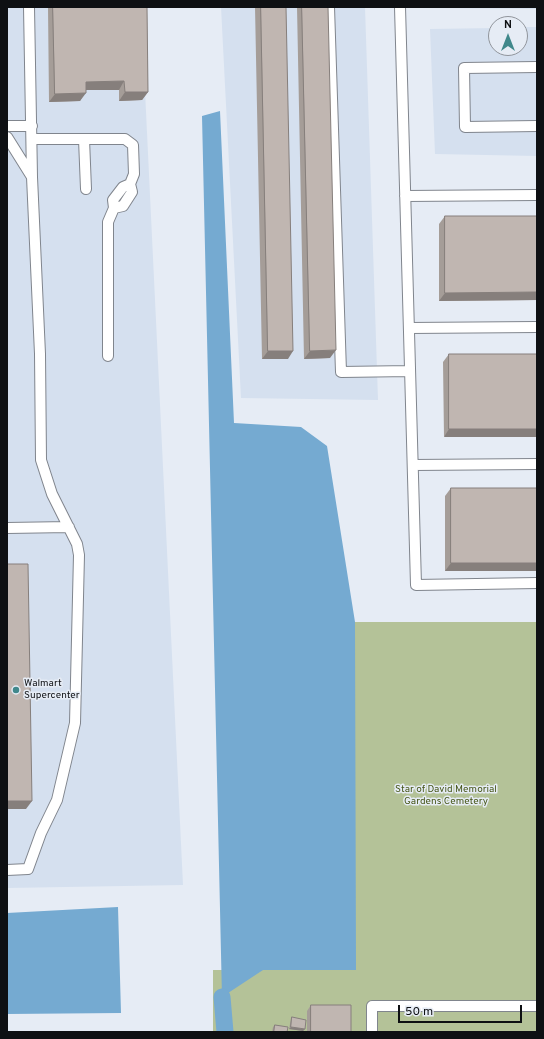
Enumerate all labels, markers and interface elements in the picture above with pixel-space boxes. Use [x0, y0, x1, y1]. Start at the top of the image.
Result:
north arrow [488, 16, 528, 56]
text: N [504, 18, 512, 32]
place label: Walmart Supercenter [24, 678, 80, 702]
marker: Walmart Supercenter [11, 685, 21, 695]
park label: Star of David Memorial Gardens Cemetery [395, 784, 497, 808]
scale bar [400, 997, 524, 1023]
text: 50 m [405, 1004, 433, 1020]

